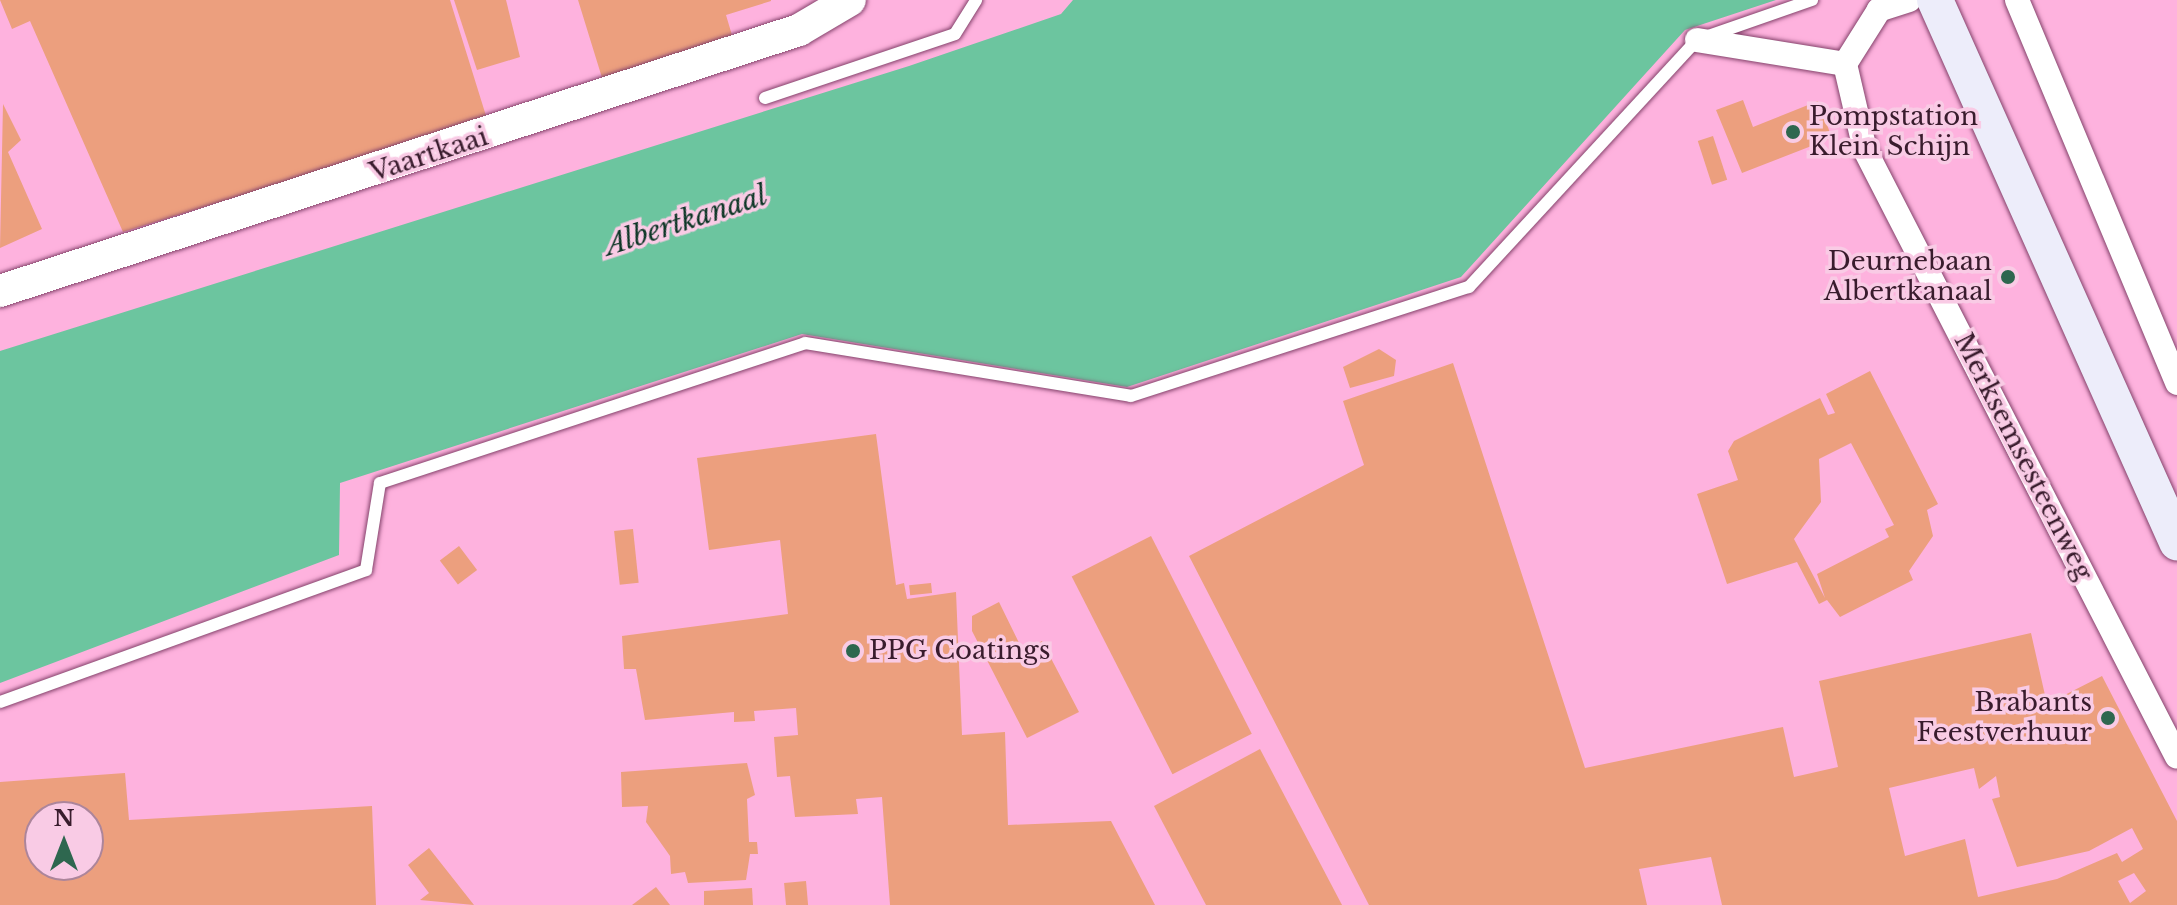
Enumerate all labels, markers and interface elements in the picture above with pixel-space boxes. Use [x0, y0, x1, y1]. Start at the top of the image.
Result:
place label: Pompstation Klein Schijn [1809, 101, 1978, 162]
street label: Vaartkaai [366, 121, 492, 189]
marker: Pompstation Klein Schijn [1784, 123, 1802, 141]
water label: Albertkanaal [601, 179, 771, 263]
place label: Deurnebaan Albertkanaal [1824, 246, 1992, 308]
marker: Deurnebaan Albertkanaal [1999, 268, 2017, 286]
street label: Merksemsesteenweg [1947, 328, 2099, 586]
place label: PPG Coatings [869, 635, 1051, 667]
marker: PPG Coatings [844, 642, 862, 660]
place label: Brabants Feestverhuur [1917, 687, 2092, 748]
marker: Brabants Feestverhuur [2099, 709, 2117, 727]
north arrow [24, 801, 104, 881]
text: N [54, 805, 74, 832]

